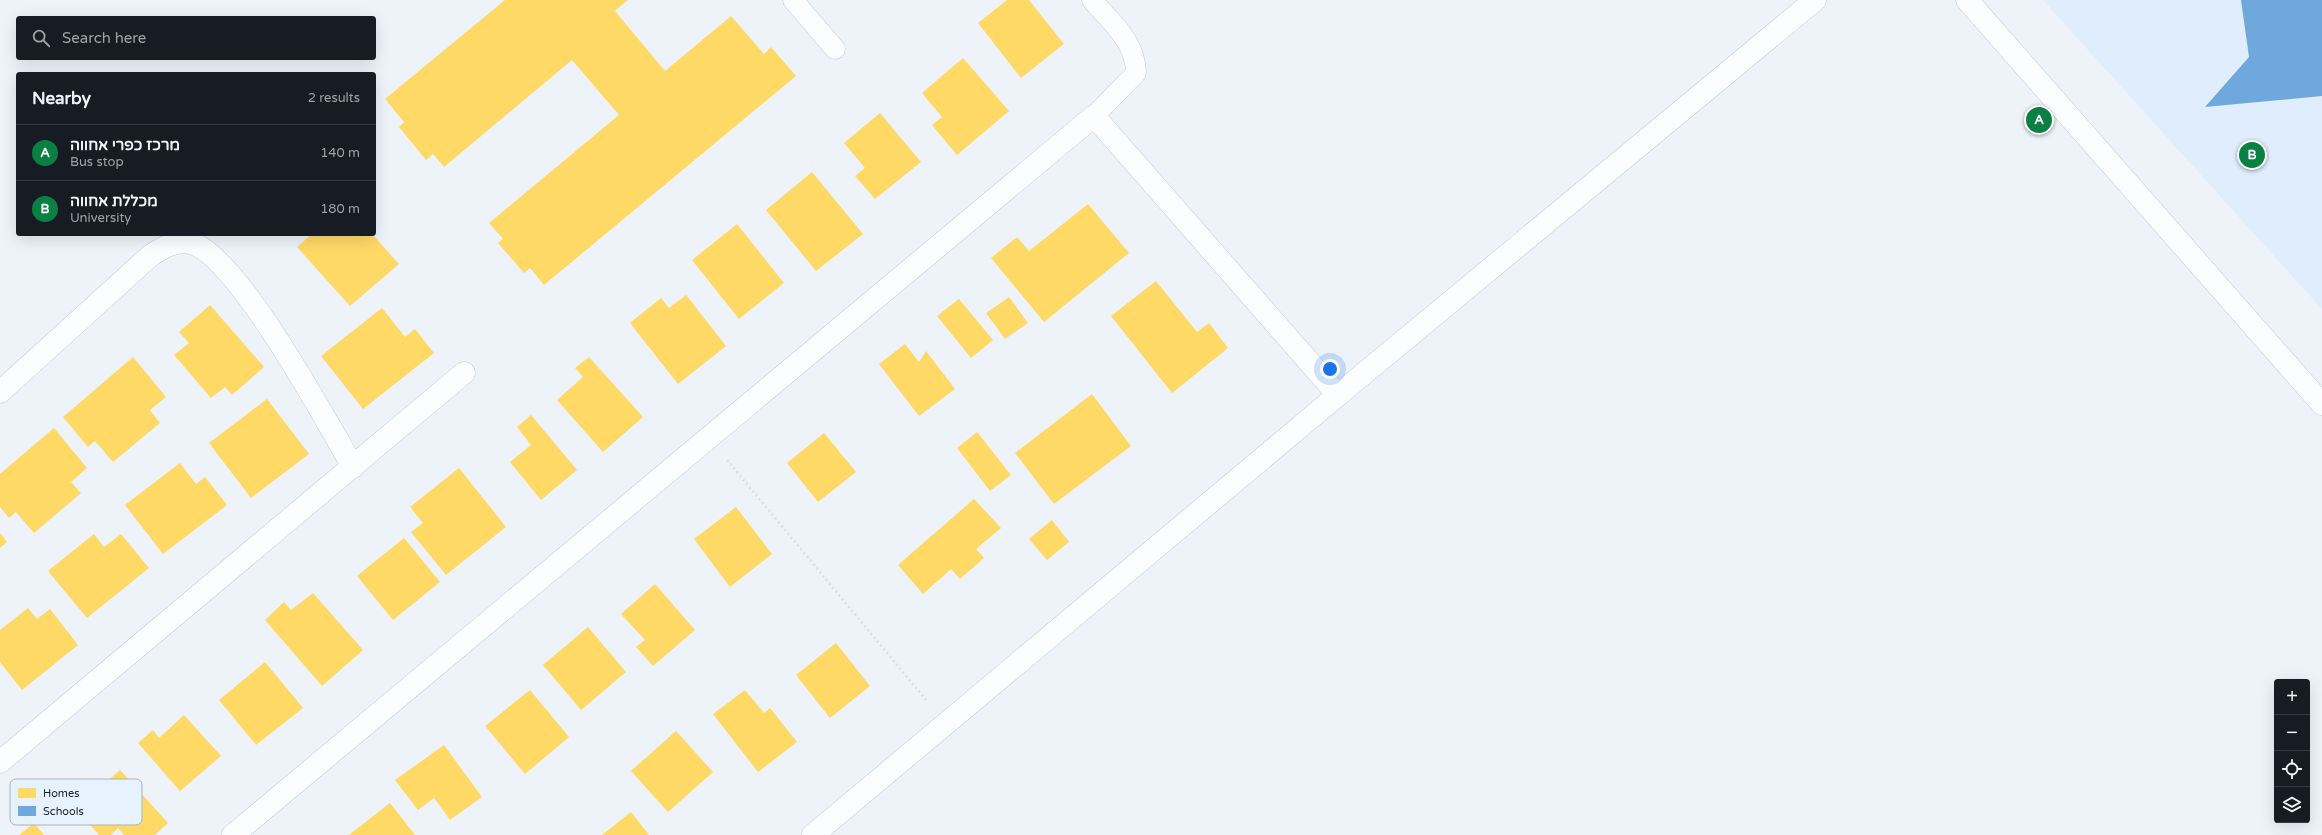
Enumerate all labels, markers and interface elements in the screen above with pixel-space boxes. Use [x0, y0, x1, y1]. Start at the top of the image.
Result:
search box [16, 16, 376, 60]
icon: search [30, 27, 52, 49]
text: Search here [62, 29, 146, 47]
text: Nearby [32, 88, 91, 109]
text: 2 results [308, 90, 360, 106]
pin: A [2026, 105, 2052, 135]
text: מרכז כפרי אחווה [70, 136, 180, 154]
pin: B [2239, 140, 2265, 170]
text: A [40, 145, 50, 161]
text: 140 m [320, 145, 360, 161]
text: Bus stop [70, 154, 124, 170]
text: מכללת אחווה [70, 192, 158, 210]
text: B [40, 201, 50, 217]
text: 180 m [320, 201, 360, 217]
text: University [70, 210, 131, 226]
your location [1320, 359, 1340, 379]
map controls [2274, 679, 2310, 823]
button: + [2274, 679, 2310, 715]
button: − [2274, 715, 2310, 751]
button: locate [2274, 751, 2310, 787]
legend [10, 779, 142, 825]
text: Homes [43, 787, 79, 800]
button: layers [2274, 787, 2310, 823]
text: Schools [43, 805, 84, 818]

